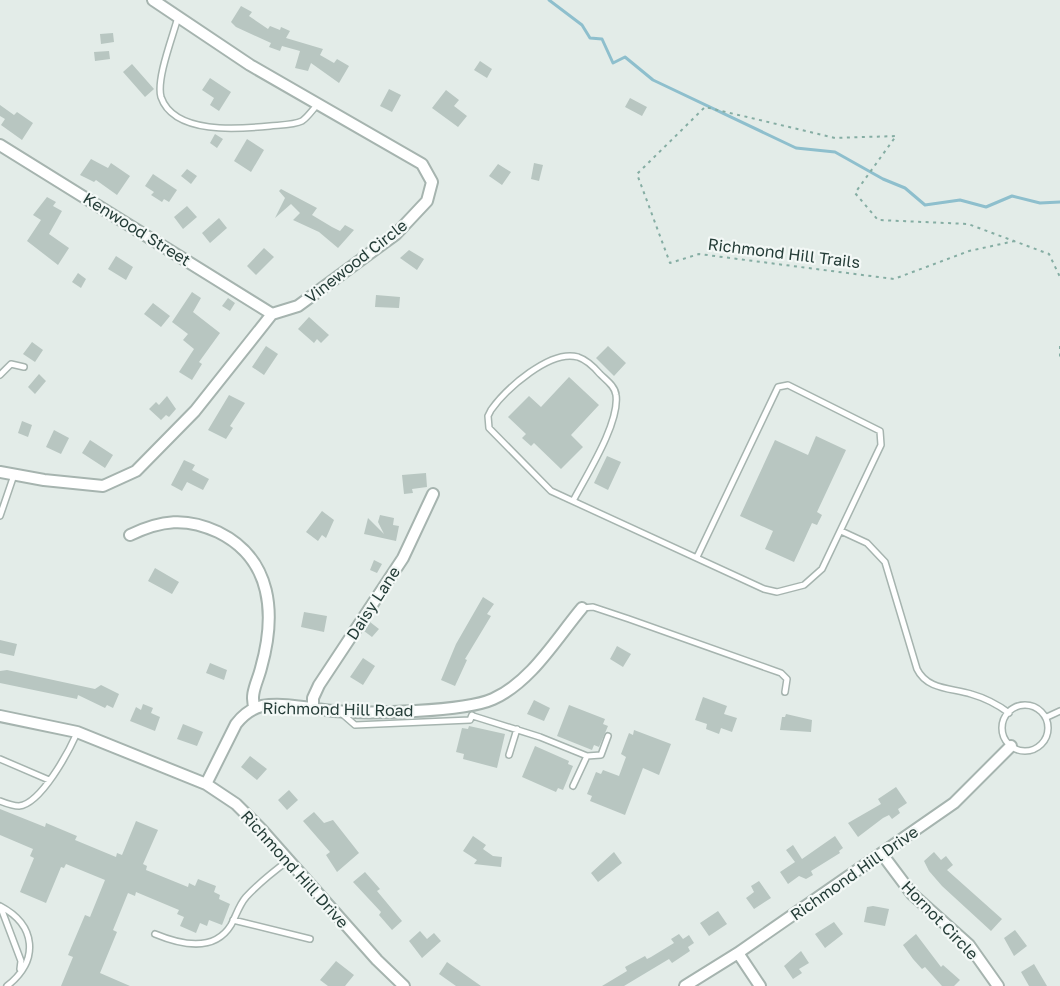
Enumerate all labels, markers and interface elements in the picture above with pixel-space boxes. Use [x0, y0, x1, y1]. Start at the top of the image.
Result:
street label: Kenwood Street [80, 188, 194, 270]
street label: Vinewood Circle [301, 215, 411, 307]
street label: Richmond Hill Trails [707, 234, 861, 272]
street label: Daisy Lane [342, 563, 404, 643]
street label: Richmond Hill Road [262, 698, 414, 720]
street label: Richmond Hill Drive [237, 806, 353, 932]
street label: Richmond Hill Drive [786, 821, 922, 925]
street label: Hornot Circle [897, 876, 983, 964]

